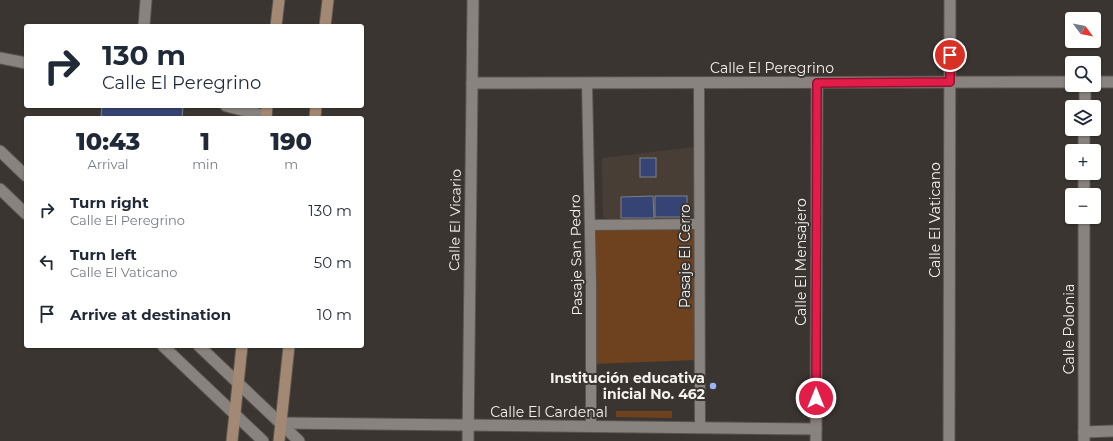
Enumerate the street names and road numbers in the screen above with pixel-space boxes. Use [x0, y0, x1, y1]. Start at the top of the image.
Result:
street label: Calle El Peregrino [710, 59, 834, 77]
street label: Calle El Vaticano [926, 162, 944, 278]
street label: Calle El Vicario [445, 169, 465, 271]
street label: Pasaje San Pedro [566, 194, 586, 316]
street label: Calle El Mensajero [792, 198, 810, 326]
street label: Pasaje El Cerro [676, 204, 694, 308]
street label: Calle Polonia [1060, 284, 1078, 374]
street label: Calle El Cardenal [490, 403, 608, 421]

